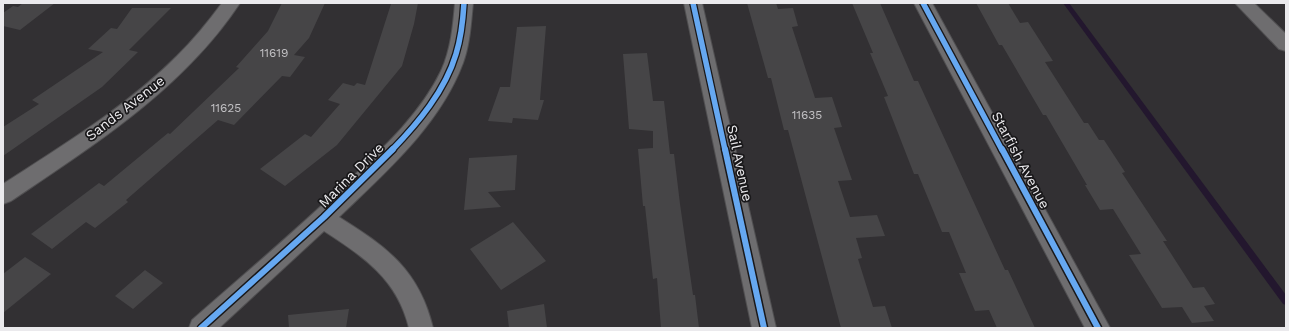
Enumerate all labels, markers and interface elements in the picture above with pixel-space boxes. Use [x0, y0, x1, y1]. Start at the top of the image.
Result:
house number: 11619 [260, 46, 288, 60]
street label: Sands Avenue [83, 72, 167, 144]
house number: 11625 [211, 101, 241, 115]
house number: 11635 [792, 108, 822, 122]
street label: Starfish Avenue [989, 109, 1053, 211]
street label: Sail Avenue [724, 123, 756, 203]
street label: Marina Drive [315, 139, 387, 211]

